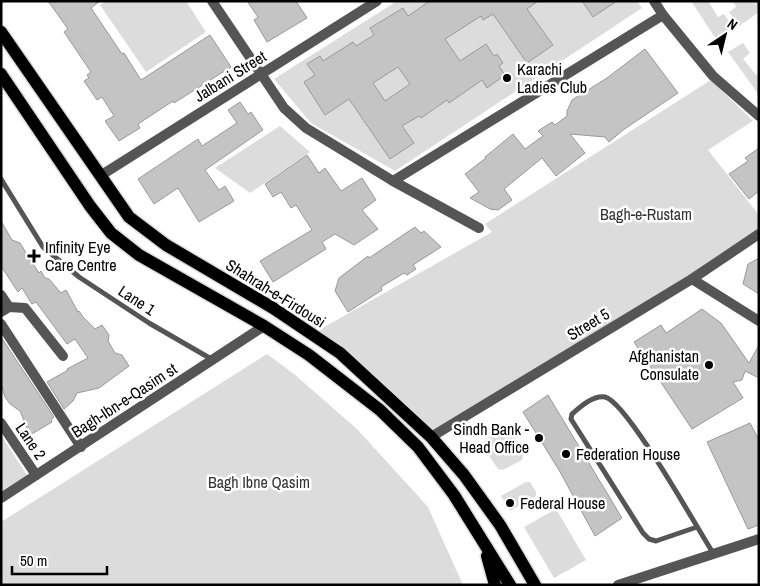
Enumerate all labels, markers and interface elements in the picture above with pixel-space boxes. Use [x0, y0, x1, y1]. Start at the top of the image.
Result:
north arrow [700, 10, 750, 60]
text: N [724, 15, 741, 34]
street label: Jalbani Street [190, 45, 270, 107]
place label: Karachi Ladies Club [517, 58, 587, 98]
marker: Karachi Ladies Club [501, 72, 513, 84]
park label: Bagh-e-Rustam [600, 203, 692, 225]
place label: Infinity Eye Care Centre [45, 236, 116, 276]
marker: Infinity Eye Care Centre [27, 249, 41, 263]
street label: Shahrah-e-Firdousi [222, 254, 330, 332]
street label: Lane 1 [114, 280, 160, 321]
street label: Street 5 [563, 303, 613, 345]
place label: Afghanistan Consulate [628, 345, 699, 385]
street label: Bagh-Ibn-e-Qasim st [67, 357, 181, 442]
marker: Afghanistan Consulate [703, 359, 715, 371]
street label: Lane 2 [11, 418, 51, 464]
place label: Sindh Bank - Head Office [453, 418, 530, 458]
marker: Sindh Bank - Head Office [533, 432, 545, 444]
place label: Federation House [576, 443, 680, 465]
marker: Federation House [560, 448, 572, 460]
park label: Bagh Ibne Qasim [208, 471, 310, 493]
place label: Federal House [520, 492, 605, 514]
marker: Federal House [504, 497, 516, 509]
scale bar [12, 544, 108, 576]
text: 50 m [20, 550, 47, 571]

